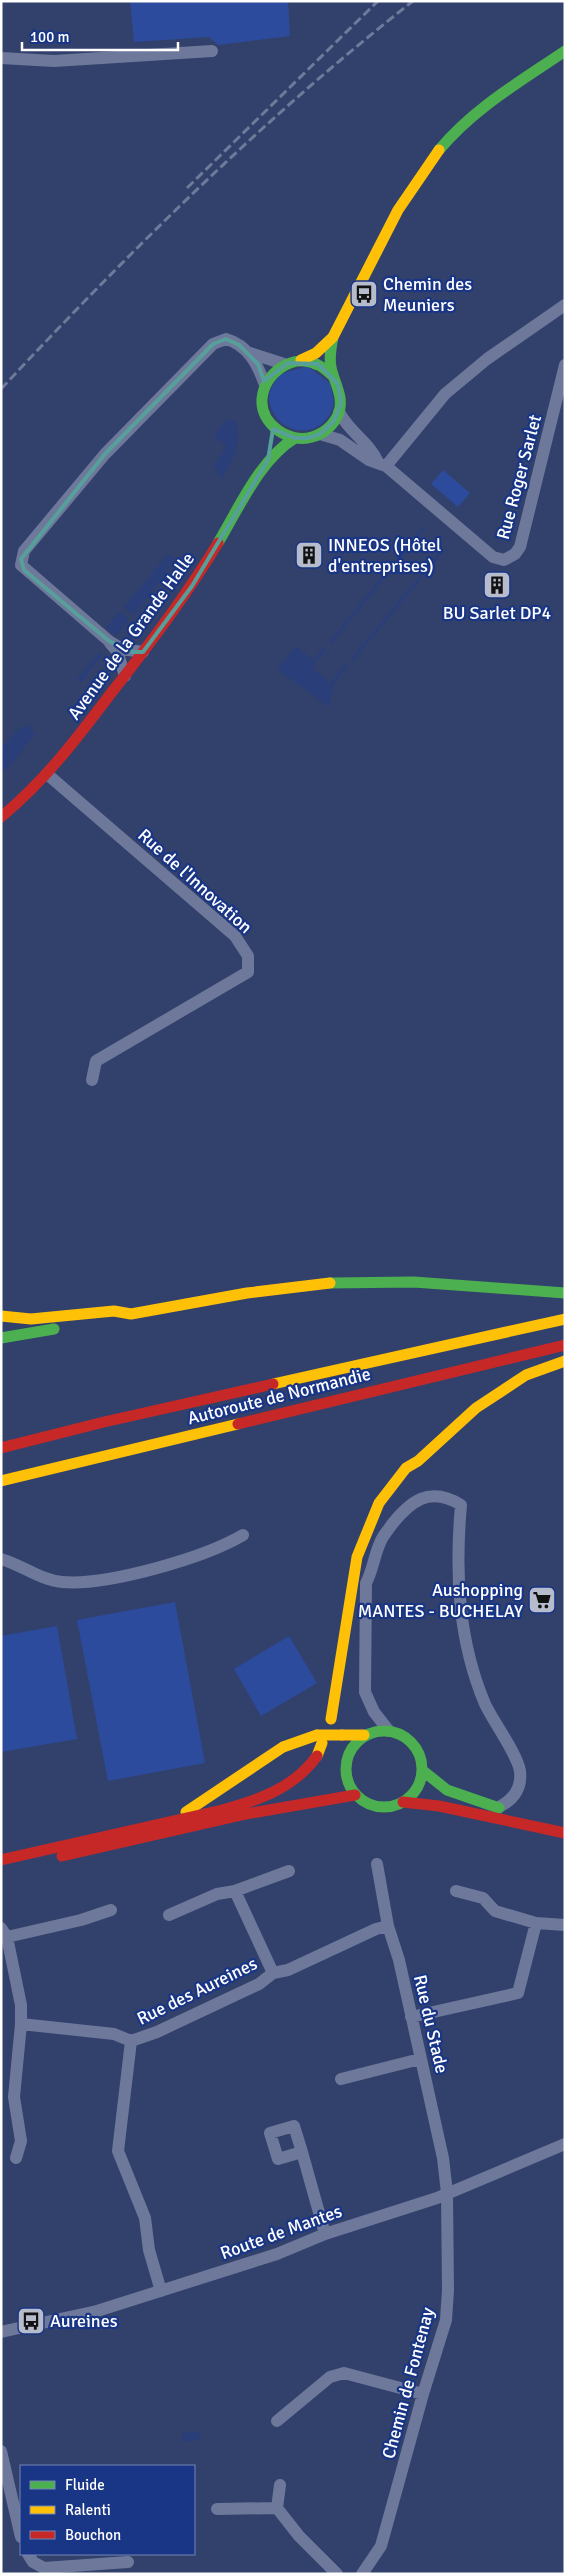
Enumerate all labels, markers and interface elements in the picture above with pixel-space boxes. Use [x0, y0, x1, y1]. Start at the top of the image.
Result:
scale bar [22, 20, 179, 52]
text: 100 m [30, 28, 70, 46]
place label: Chemin des Meuniers [383, 273, 472, 316]
bus stop icon: Chemin des Meuniers [349, 279, 379, 309]
street label: Rue Roger Sarlet [492, 412, 546, 542]
place label: INNEOS (Hôtel d'entreprises) [328, 534, 441, 577]
building icon: INNEOS (Hôtel d'entreprises) [294, 540, 324, 570]
street label: Avenue de la Grande Halle [63, 548, 199, 724]
building icon: BU Sarlet DP4 [482, 570, 512, 600]
place label: BU Sarlet DP4 [443, 602, 552, 624]
street label: Rue de l'Innovation [133, 824, 257, 938]
street label: Autoroute de Normandie [185, 1363, 373, 1429]
place label: Aushopping MANTES - BUCHELAY [358, 1579, 523, 1622]
supermarket icon: Aushopping MANTES - BUCHELAY [527, 1585, 557, 1615]
street label: Rue des Aureines [133, 1952, 261, 2030]
street label: Rue du Stade [409, 1973, 453, 2075]
street label: Route de Mantes [217, 2200, 345, 2264]
street label: Chemin de Fontenay [377, 2304, 439, 2461]
bus stop icon: Aureines [16, 2306, 46, 2336]
place label: Aureines [50, 2310, 118, 2332]
legend [20, 2465, 195, 2555]
text: Fluide [65, 2476, 105, 2494]
text: Ralenti [65, 2501, 111, 2519]
text: Bouchon [65, 2526, 121, 2544]

